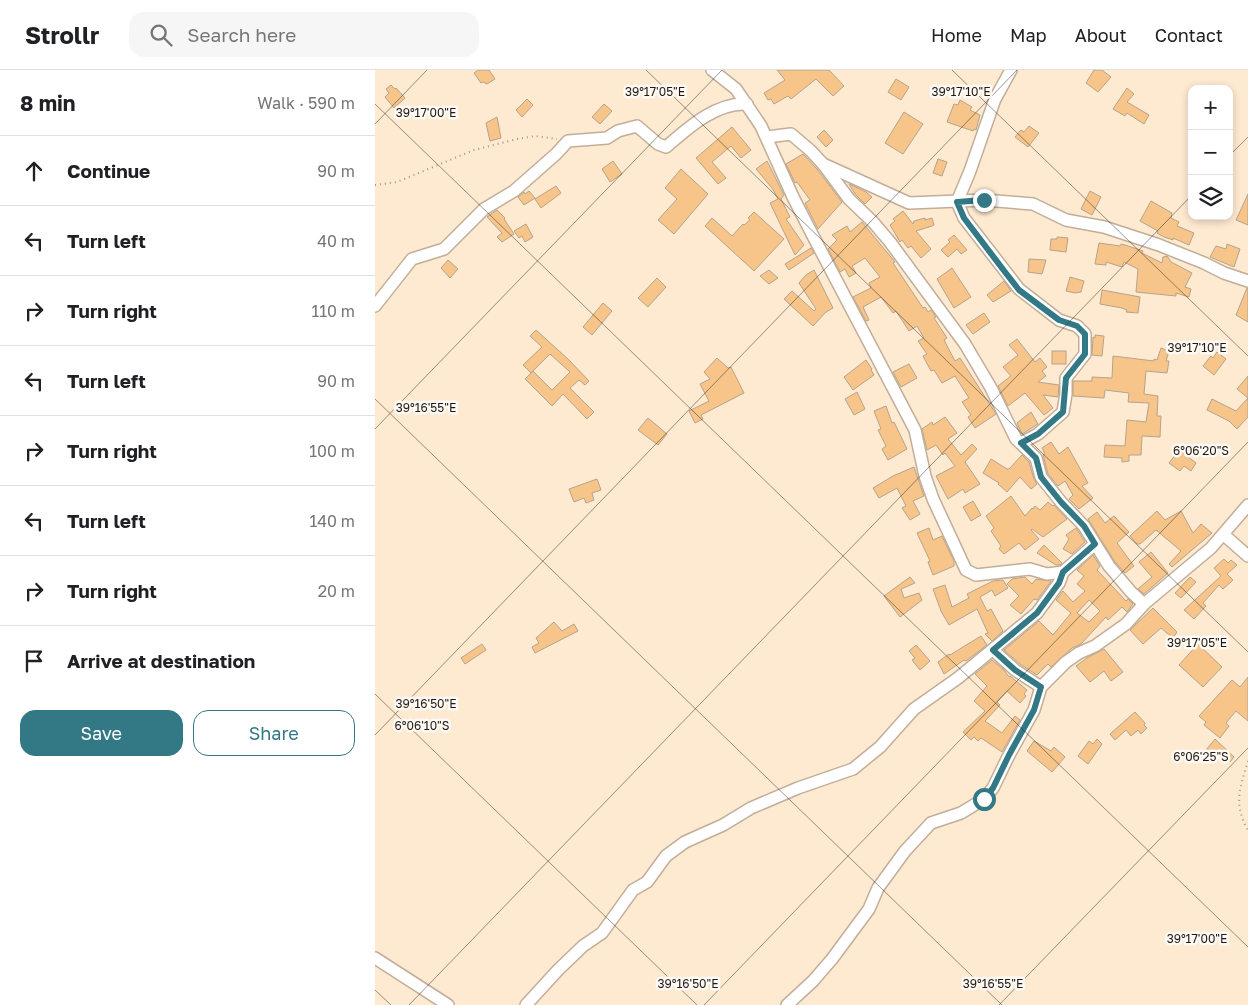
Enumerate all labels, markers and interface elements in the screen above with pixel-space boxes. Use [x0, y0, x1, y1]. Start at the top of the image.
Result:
search box [129, 12, 479, 57]
text: Strollr [25, 20, 99, 49]
icon: search [147, 21, 175, 49]
text: Search here [187, 23, 296, 46]
text: Home [931, 24, 982, 46]
text: Map [1010, 24, 1047, 46]
text: About [1075, 24, 1127, 46]
text: Contact [1155, 24, 1223, 46]
text: 39°17'05"E [625, 84, 685, 99]
text: 39°17'10"E [931, 84, 991, 99]
map controls [1188, 85, 1233, 220]
button: + [1188, 85, 1233, 130]
text: 8 min [20, 90, 76, 116]
text: Walk · 590 m [257, 93, 355, 113]
text: 39°17'00"E [396, 105, 456, 120]
button: − [1188, 130, 1233, 175]
icon: ahead [20, 157, 48, 185]
text: Continue [67, 159, 150, 182]
text: 90 m [317, 161, 355, 181]
button: layers [1188, 175, 1233, 220]
route end [973, 189, 996, 212]
icon: left [20, 227, 48, 255]
text: Turn left [67, 229, 146, 252]
text: 40 m [317, 231, 355, 251]
icon: right [20, 297, 48, 325]
text: Turn right [67, 299, 157, 322]
text: 110 m [311, 301, 355, 321]
text: 39°17'10"E [1167, 340, 1227, 355]
icon: left [20, 367, 48, 395]
text: Turn left [67, 369, 146, 392]
text: 90 m [317, 371, 355, 391]
text: 39°16'55"E [396, 400, 456, 415]
icon: right [20, 437, 48, 465]
text: Turn right [67, 439, 157, 462]
text: 100 m [309, 441, 355, 461]
text: 6°06'20"S [1173, 443, 1229, 458]
icon: left [20, 507, 48, 535]
text: Turn left [67, 509, 146, 532]
text: 140 m [309, 511, 355, 531]
icon: right [20, 577, 48, 605]
text: Turn right [67, 579, 157, 602]
text: 20 m [318, 581, 355, 601]
text: 39°17'05"E [1167, 635, 1227, 650]
icon: arrive [20, 647, 48, 675]
text: Arrive at destination [67, 649, 255, 672]
text: 39°16'50"E [395, 696, 457, 711]
button: Save [20, 710, 183, 756]
button: Share [193, 710, 355, 756]
text: 6°06'10"S [395, 718, 450, 733]
text: 6°06'25"S [1173, 749, 1229, 764]
route start [973, 788, 996, 811]
text: 39°17'00"E [1167, 931, 1227, 946]
text: 39°16'50"E [657, 976, 719, 991]
text: 39°16'55"E [963, 976, 1023, 991]

